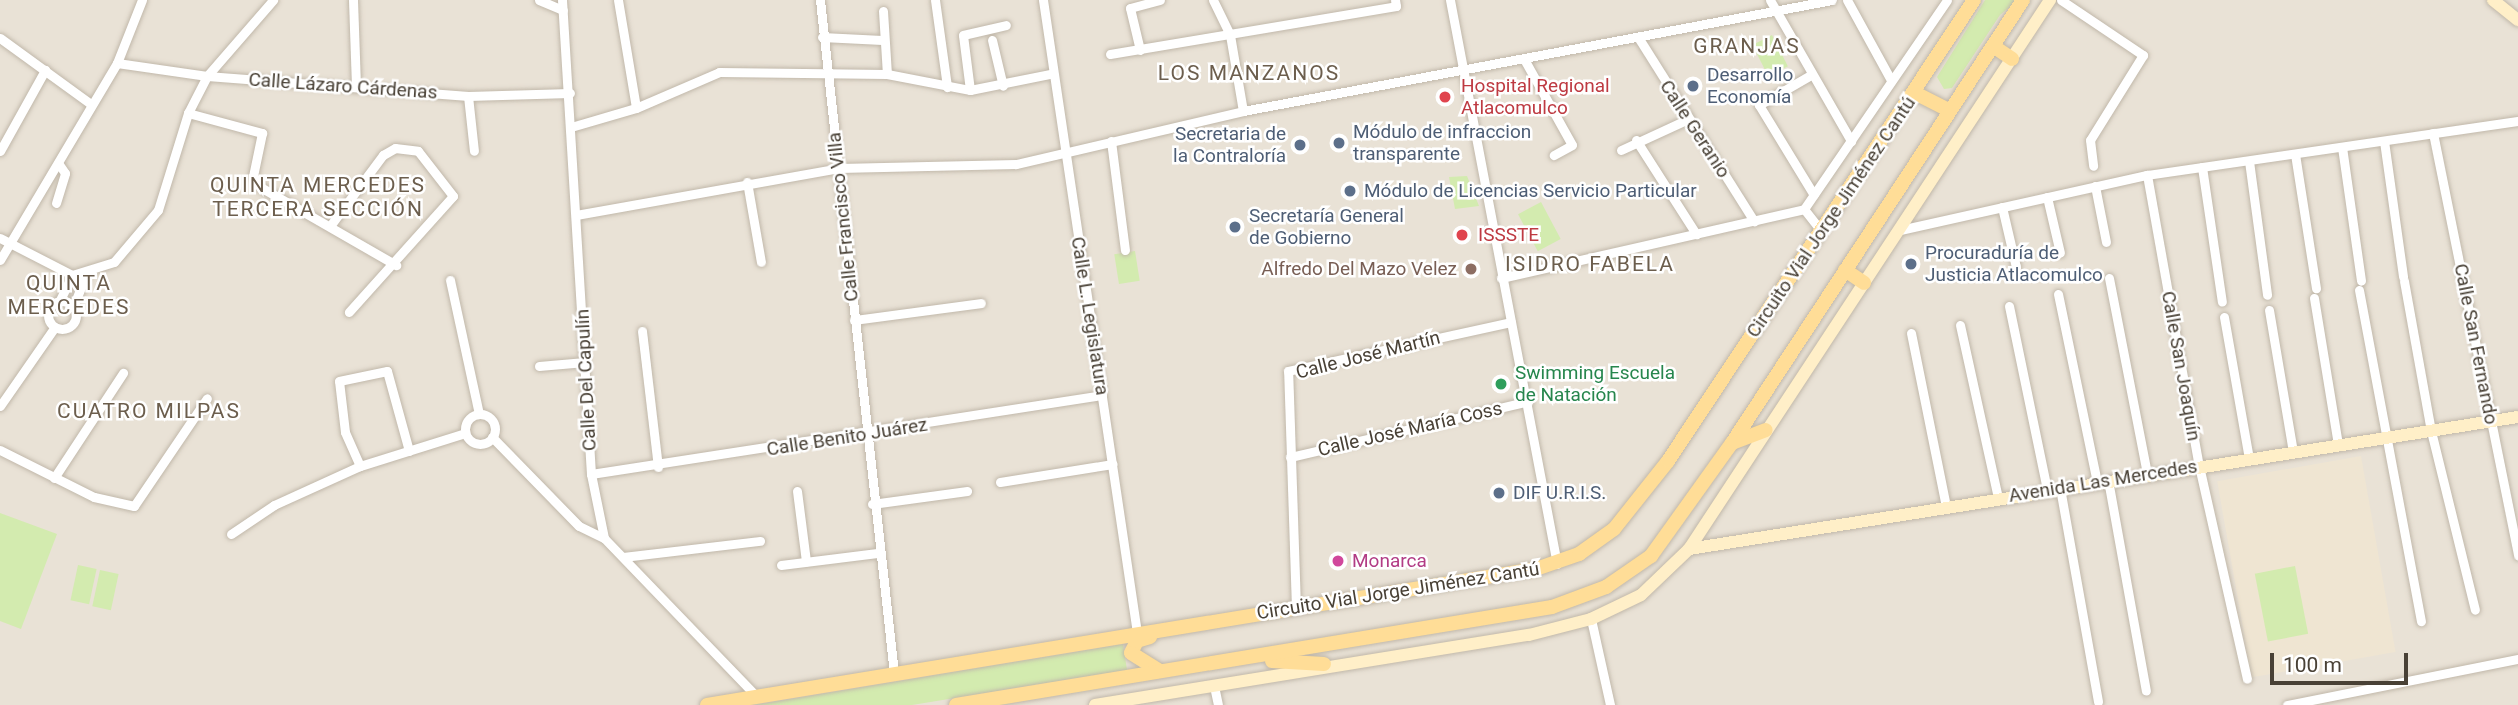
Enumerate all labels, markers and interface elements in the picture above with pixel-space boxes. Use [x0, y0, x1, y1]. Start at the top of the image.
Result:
district label: GRANJAS [1694, 33, 1800, 59]
district label: LOS MANZANOS [1159, 60, 1339, 86]
place label: Desarrollo Economía [1707, 64, 1793, 108]
street label: Calle Lázaro Cárdenas [248, 68, 438, 104]
place label: Hospital Regional Atlacomulco [1461, 75, 1610, 119]
street label: Calle Geranio [1655, 76, 1735, 182]
marker: Desarrollo Economía [1685, 78, 1701, 94]
marker: Hospital Regional Atlacomulco [1435, 87, 1455, 107]
street label: Circuito Vial Jorge Jiménez Cantú [1742, 92, 1920, 342]
place label: Módulo de infraccion transparente [1353, 121, 1531, 165]
place label: Secretaria de la Contraloría [1173, 123, 1286, 167]
street label: Calle Francisco Villa [823, 131, 863, 303]
marker: Módulo de infraccion transparente [1331, 135, 1347, 151]
marker: Secretaria de la Contraloría [1292, 137, 1308, 153]
district label: QUINTA MERCEDES TERCERA SECCIÓN [212, 172, 424, 222]
place label: Módulo de Licencias Servicio Particular [1364, 180, 1697, 202]
marker: Módulo de Licencias Servicio Particular [1342, 183, 1358, 199]
place label: Secretaría General de Gobierno [1249, 205, 1404, 249]
marker: Secretaría General de Gobierno [1227, 219, 1243, 235]
place label: ISSSTE [1478, 224, 1539, 246]
marker: ISSSTE [1452, 225, 1472, 245]
street label: Calle L. Legislatura [1066, 235, 1114, 397]
place label: Procuraduría de Justicia Atlacomulco [1925, 242, 2103, 286]
district label: ISIDRO FABELA [1507, 251, 1673, 277]
marker: Procuraduría de Justicia Atlacomulco [1903, 256, 1919, 272]
place label: Alfredo Del Mazo Velez [1261, 258, 1457, 280]
marker: Alfredo Del Mazo Velez [1463, 261, 1479, 277]
street label: Calle San Fernando [2449, 262, 2503, 426]
district label: QUINTA MERCEDES [9, 270, 129, 320]
street label: Calle San Joaquín [2157, 289, 2205, 443]
street label: Calle Del Capulín [571, 308, 601, 452]
street label: Calle José Martín [1293, 326, 1443, 384]
place label: Swimming Escuela de Natación [1515, 362, 1675, 406]
marker: Swimming Escuela de Natación [1493, 376, 1509, 392]
street label: Calle José María Coss [1316, 397, 1504, 461]
district label: CUATRO MILPAS [59, 398, 239, 424]
street label: Calle Benito Juárez [765, 413, 929, 461]
street label: Avenida Las Mercedes [2007, 455, 2199, 507]
place label: DIF U.R.I.S. [1513, 482, 1606, 504]
marker: DIF U.R.I.S. [1491, 485, 1507, 501]
place label: Monarca [1352, 550, 1427, 572]
marker: Monarca [1330, 553, 1346, 569]
street label: Circuito Vial Jorge Jiménez Cantú [1255, 557, 1541, 625]
scale bar [2273, 638, 2411, 682]
text: 100 m [2283, 653, 2342, 677]

